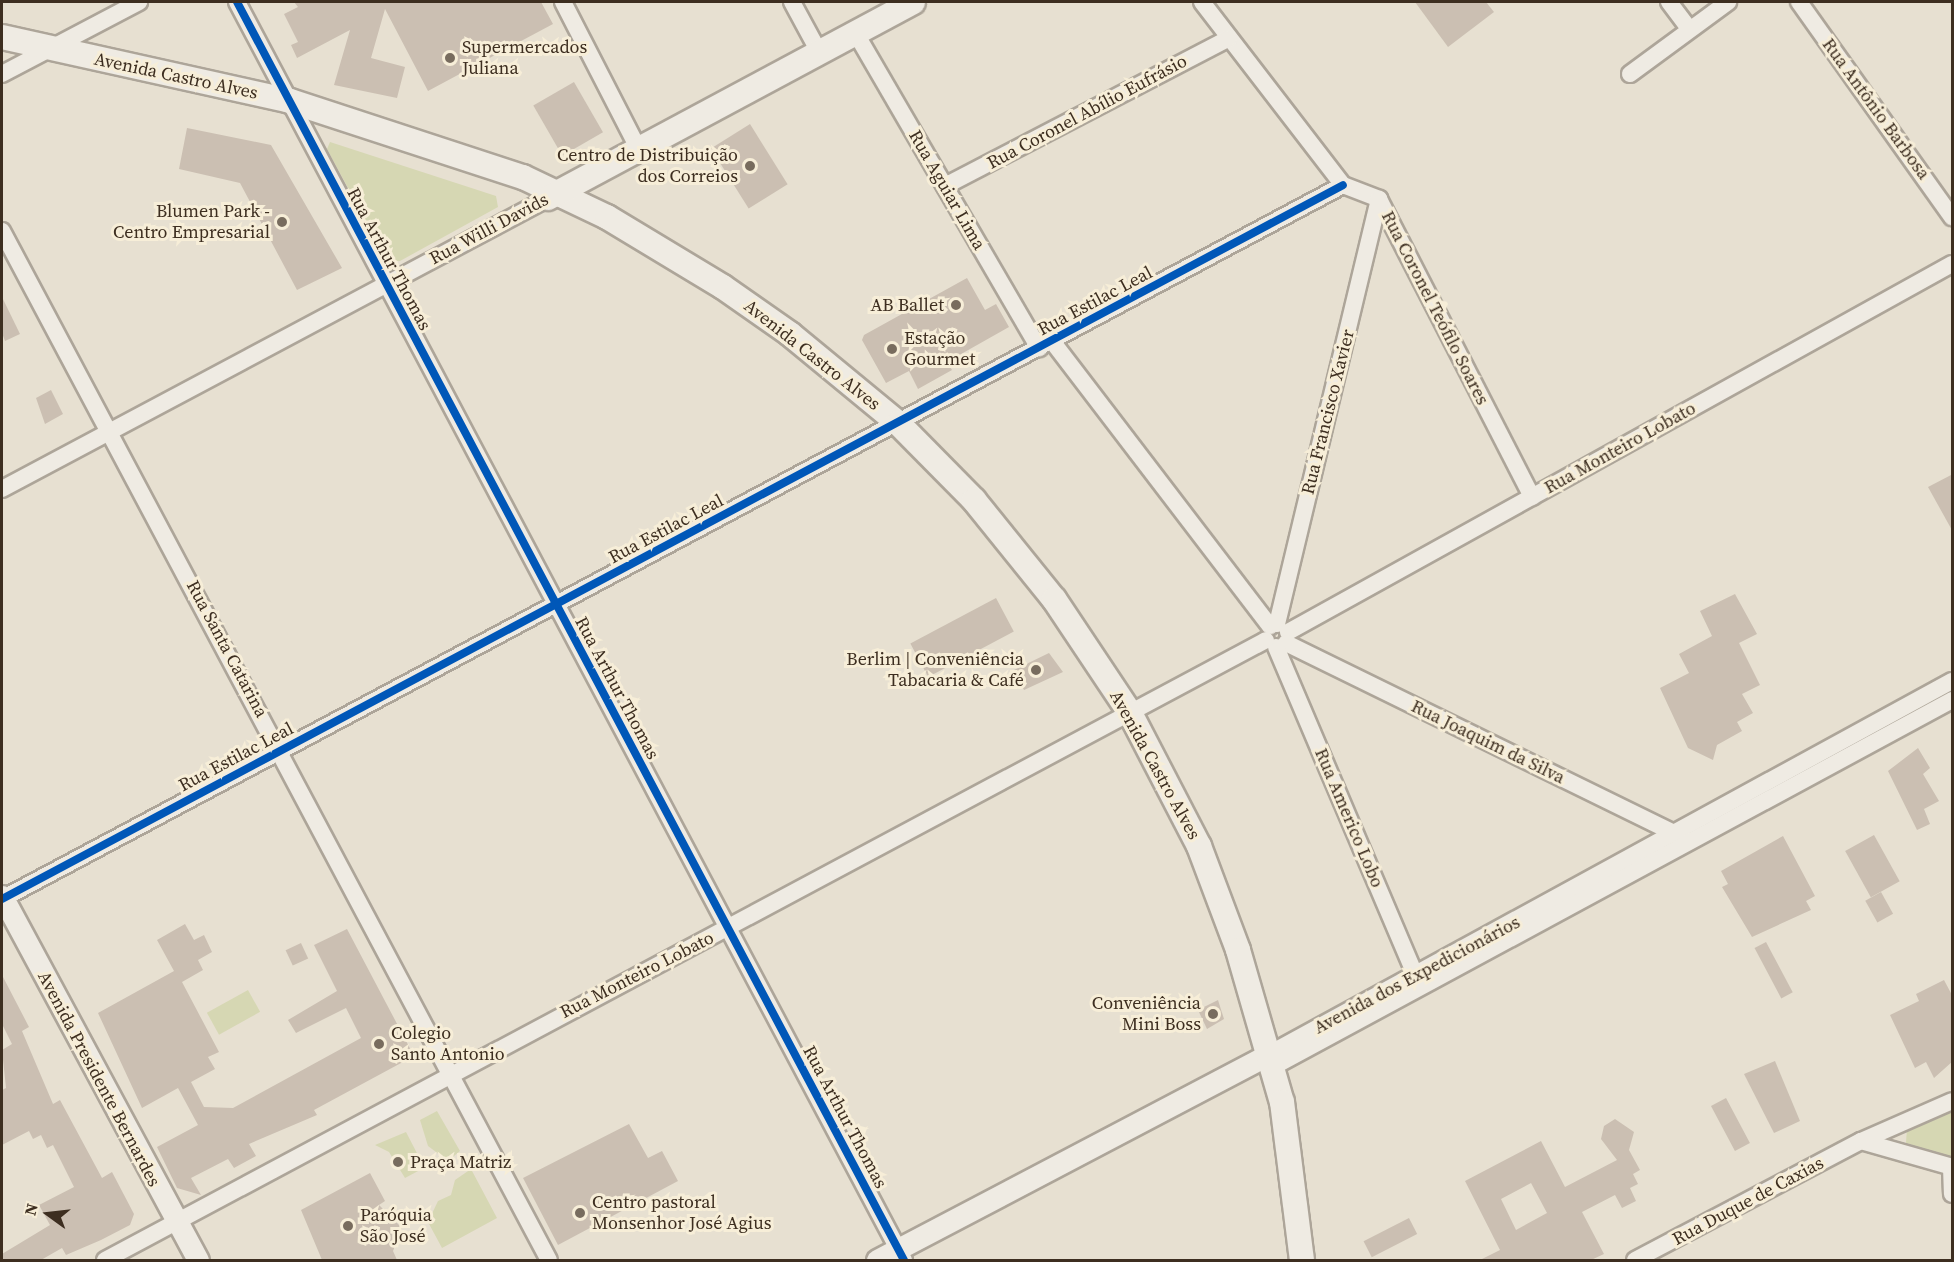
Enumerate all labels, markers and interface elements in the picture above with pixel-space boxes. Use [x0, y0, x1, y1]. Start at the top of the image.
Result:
street label: Rua Antônio Barbosa [1818, 34, 1934, 184]
place label: Supermercados Juliana [462, 37, 587, 80]
street label: Avenida Castro Alves [92, 48, 260, 104]
street label: Rua Coronel Abílio Eufrásio [983, 50, 1191, 174]
marker: Supermercados Juliana [443, 51, 457, 65]
street label: Rua Aguiar Lima [904, 126, 990, 254]
place label: Centro de Distribuição dos Correios [557, 145, 738, 188]
marker: Centro de Distribuição dos Correios [743, 159, 757, 173]
street label: Rua Arthur Thomas [342, 184, 436, 334]
street label: Rua Willi Davids [426, 188, 552, 270]
place label: Blumen Park - Centro Empresarial [113, 201, 270, 244]
street label: Rua Coronel Teófilo Soares [1377, 207, 1493, 409]
marker: Blumen Park - Centro Empresarial [275, 215, 289, 229]
street label: Rua Estilac Leal [1034, 262, 1156, 340]
place label: AB Ballet [870, 294, 944, 316]
street label: Avenida Castro Alves [740, 295, 884, 415]
marker: AB Ballet [949, 298, 963, 312]
street label: Rua Francisco Xavier [1297, 327, 1359, 497]
place label: Estação Gourmet [904, 328, 975, 370]
marker: Estação Gourmet [885, 342, 899, 356]
street label: Rua Monteiro Lobato [1541, 397, 1699, 499]
street label: Rua Estilac Leal [605, 490, 727, 568]
street label: Rua Santa Catarina [182, 577, 272, 721]
street label: Rua Arthur Thomas [570, 613, 664, 763]
place label: Berlim | Conveniência Tabacaria & Café [846, 649, 1024, 692]
marker: Berlim | Conveniência Tabacaria & Café [1029, 663, 1043, 677]
street label: Avenida Castro Alves [1105, 687, 1205, 843]
street label: Rua Joaquim da Silva [1408, 695, 1568, 789]
street label: Rua Estilac Leal [175, 718, 297, 796]
street label: Rua Americo Lobo [1310, 745, 1388, 891]
street label: Avenida dos Expedicionários [1310, 911, 1524, 1039]
street label: Rua Monteiro Lobato [557, 927, 717, 1023]
street label: Avenida Presidente Bernardes [33, 968, 165, 1190]
place label: Conveniência Mini Boss [1092, 993, 1201, 1036]
marker: Conveniência Mini Boss [1206, 1007, 1220, 1021]
place label: Colegio Santo Antonio [391, 1023, 505, 1066]
marker: Colegio Santo Antonio [372, 1037, 386, 1051]
street label: Rua Arthur Thomas [798, 1042, 892, 1192]
place label: Praça Matriz [410, 1151, 511, 1173]
street label: Rua Duque de Caxias [1669, 1152, 1827, 1250]
marker: Praça Matriz [391, 1155, 405, 1169]
north arrow [18, 1184, 78, 1244]
place label: Centro pastoral Monsenhor José Agius [592, 1192, 771, 1234]
text: N [18, 1201, 43, 1218]
place label: Paróquia São José [360, 1205, 432, 1248]
marker: Centro pastoral Monsenhor José Agius [573, 1206, 587, 1220]
marker: Paróquia São José [341, 1219, 355, 1233]

